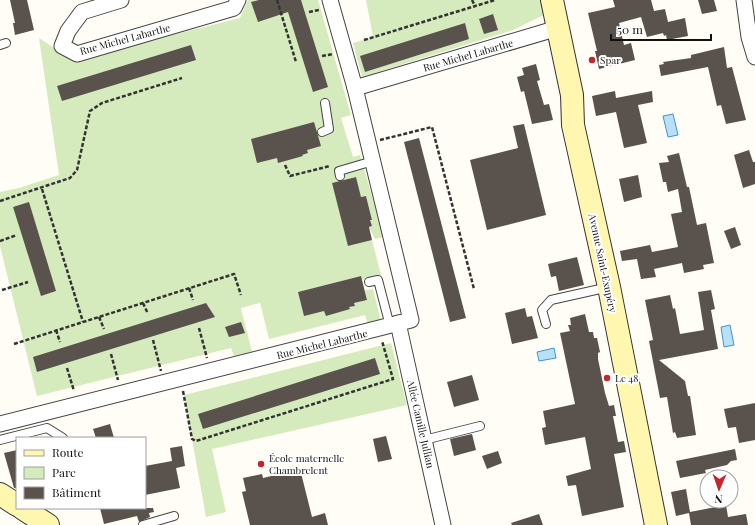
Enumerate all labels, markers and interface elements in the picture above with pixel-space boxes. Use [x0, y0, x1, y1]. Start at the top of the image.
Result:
scale bar [611, 16, 711, 42]
street label: Rue Michel Labarthe [78, 20, 172, 58]
text: 50 m [617, 21, 643, 37]
street label: Rue Michel Labarthe [421, 35, 515, 75]
place label: Spar [600, 53, 621, 67]
marker: Spar [587, 55, 597, 65]
street label: Avenue Saint-Exupéry [585, 211, 620, 314]
street label: Rue Michel Labarthe [275, 326, 369, 362]
place label: Le 48 [615, 371, 638, 385]
marker: Le 48 [602, 373, 612, 383]
street label: Allée Camille Jullian [404, 378, 438, 469]
legend [16, 437, 146, 509]
text: Route [52, 444, 84, 460]
place label: École maternelle Chambrelent [269, 451, 344, 477]
marker: École maternelle Chambrelent [256, 459, 266, 469]
text: Parc [52, 464, 76, 480]
north arrow [699, 469, 739, 509]
text: Bâtiment [52, 484, 102, 500]
text: N [714, 492, 723, 507]

